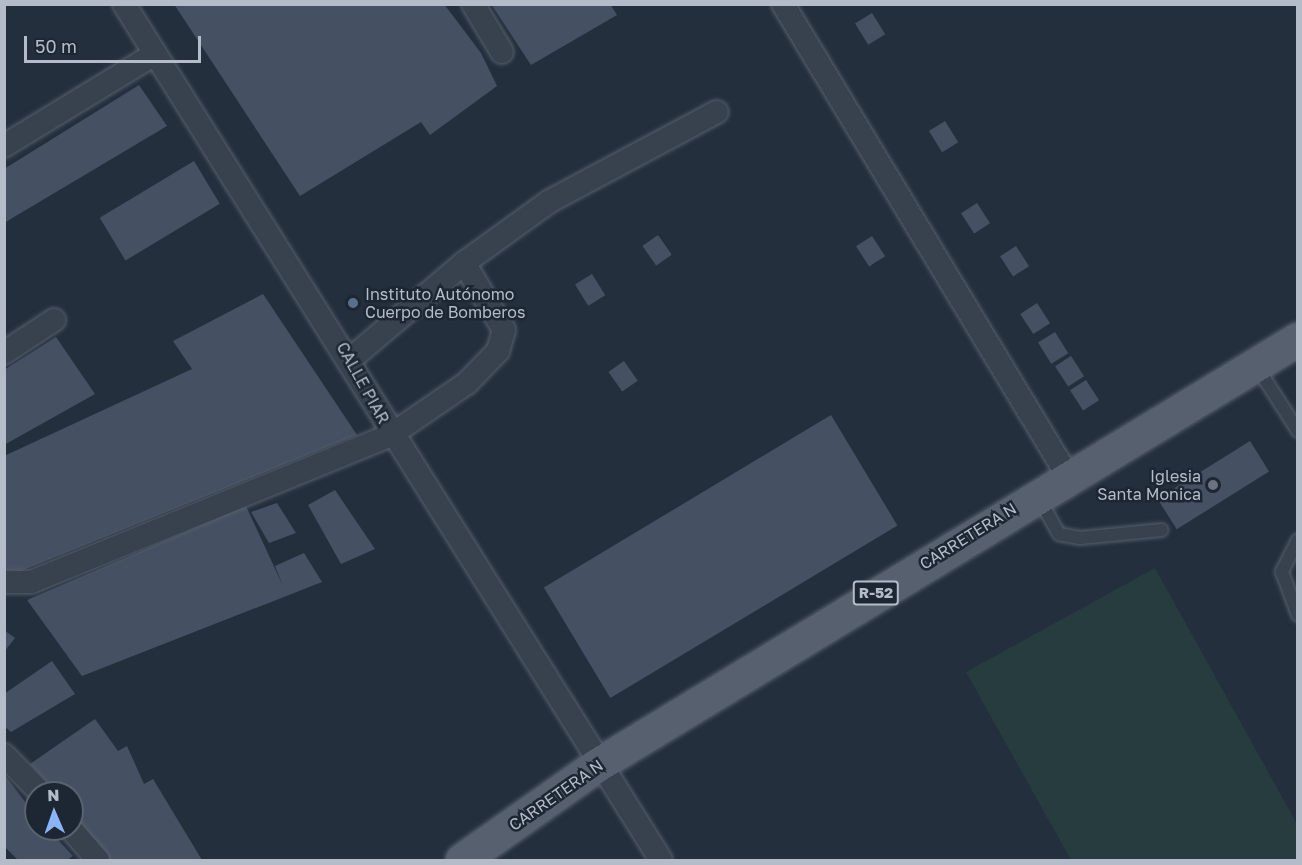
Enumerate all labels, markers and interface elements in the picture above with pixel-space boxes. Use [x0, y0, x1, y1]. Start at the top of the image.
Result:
scale bar [27, 24, 204, 62]
text: 50 m [35, 35, 77, 57]
place label: Instituto Autónomo Cuerpo de Bomberos [365, 284, 525, 322]
marker: Instituto Autónomo Cuerpo de Bomberos [346, 296, 360, 310]
street label: CALLE PIAR [333, 339, 393, 427]
place label: Iglesia Santa Monica [1097, 466, 1201, 504]
marker: Iglesia Santa Monica [1206, 478, 1220, 492]
street label: CARRETERA N [916, 499, 1020, 573]
road number: R-52 [852, 581, 900, 605]
street label: CARRETERA N [505, 755, 607, 835]
north arrow [24, 781, 84, 841]
text: N [47, 785, 60, 805]

